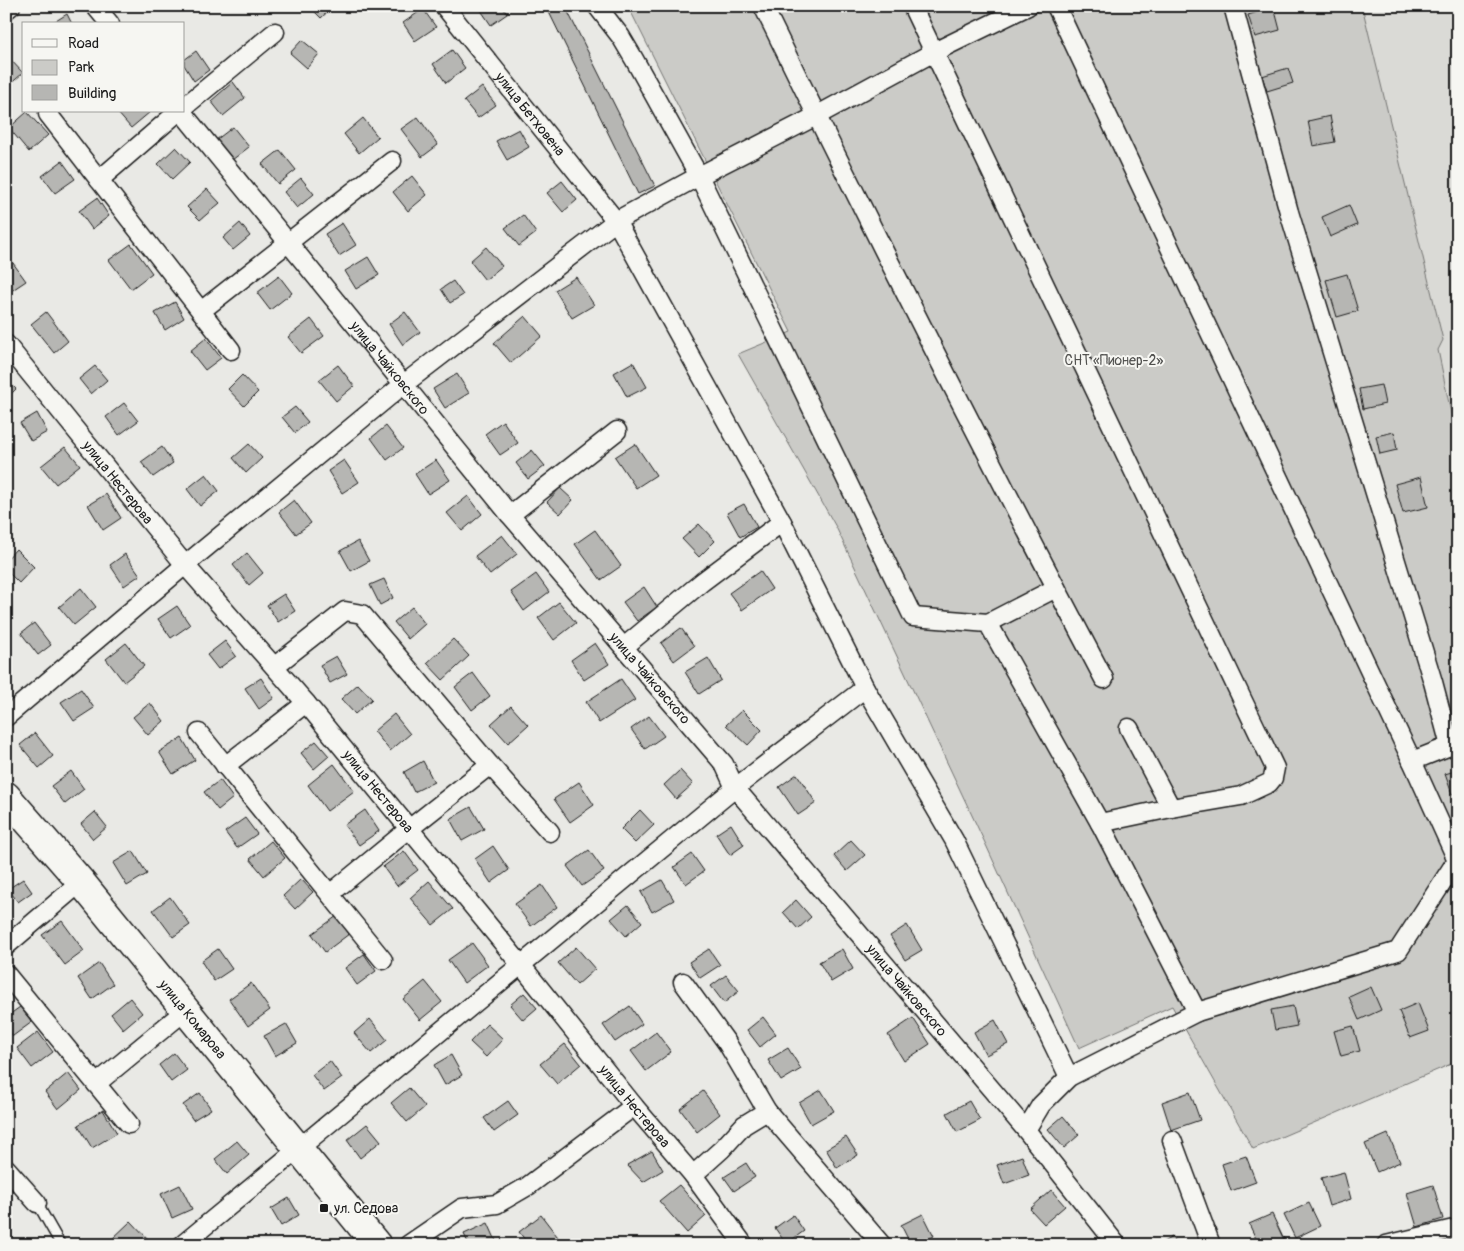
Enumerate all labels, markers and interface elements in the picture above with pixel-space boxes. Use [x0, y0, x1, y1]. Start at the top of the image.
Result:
legend [22, 22, 185, 112]
text: Road [68, 34, 99, 53]
text: Park [68, 58, 95, 77]
street label: улица Бетховена [491, 68, 569, 159]
text: Building [68, 84, 116, 103]
street label: улица Чайковского [346, 317, 433, 418]
park label: СНТ «Пионер-2» [1065, 352, 1163, 369]
street label: улица Нестерова [79, 437, 157, 527]
street label: улица Чайковского [605, 628, 695, 728]
street label: улица Нестерова [339, 746, 417, 836]
street label: улица Чайковского [862, 940, 951, 1040]
street label: улица Комарова [155, 975, 230, 1062]
street label: улица Нестерова [595, 1060, 674, 1151]
place label: ул. Седова [333, 1200, 398, 1217]
marker: ул. Седова [318, 1202, 330, 1214]

